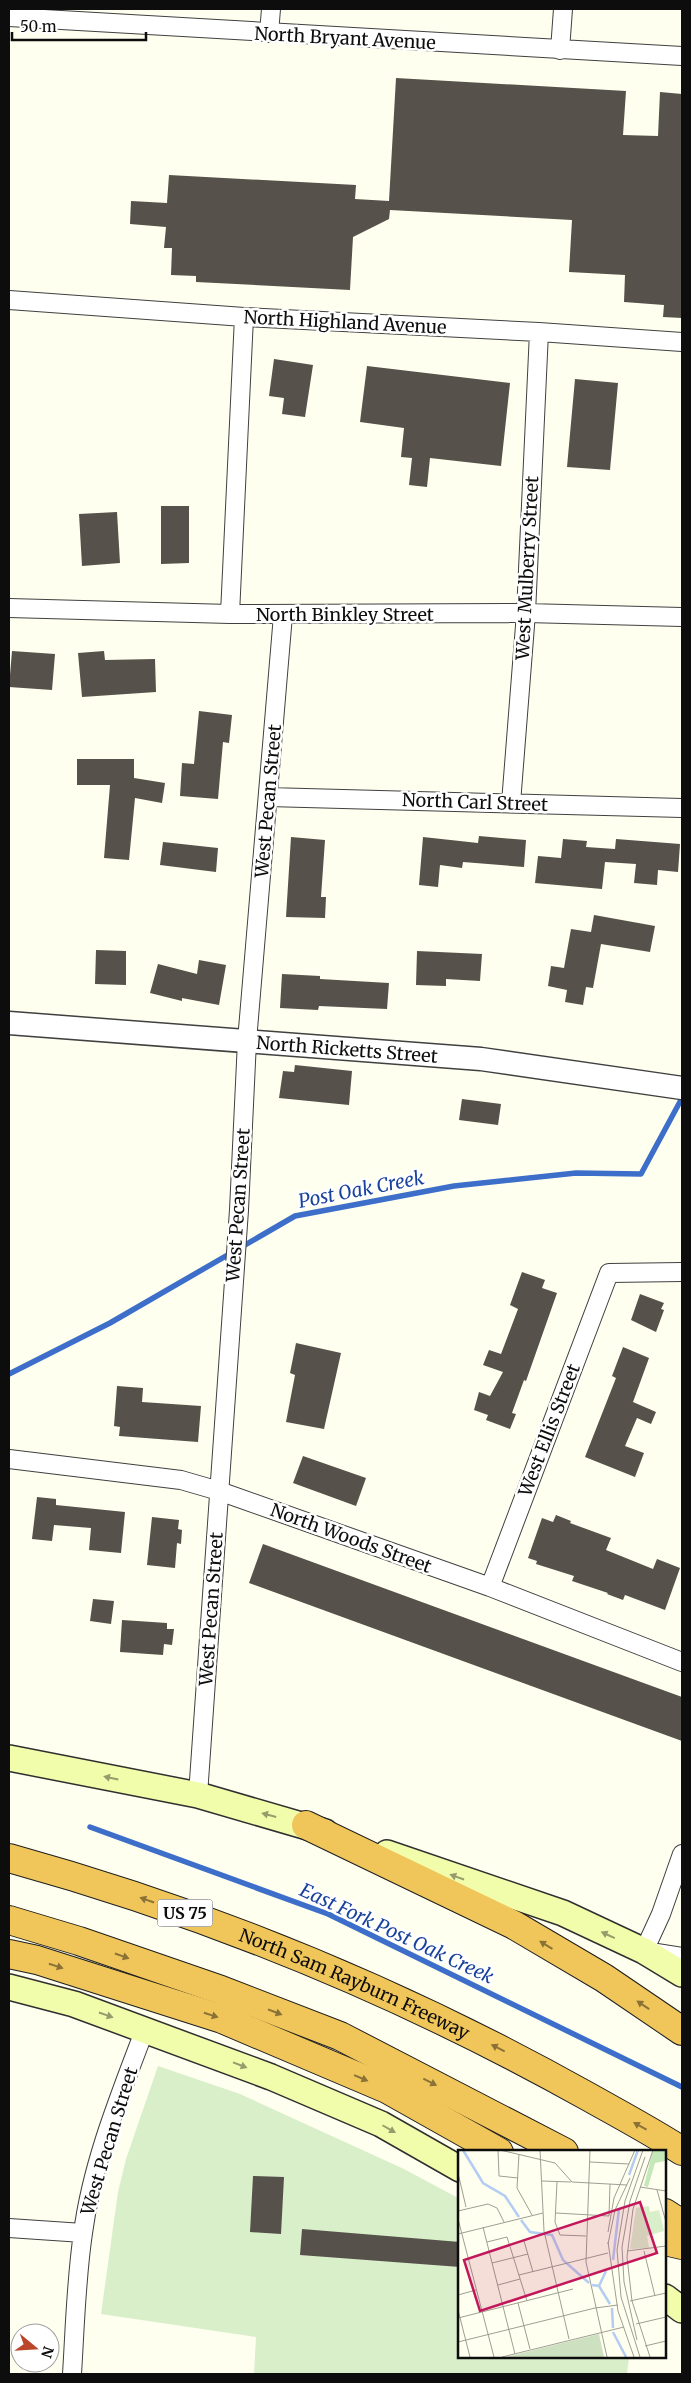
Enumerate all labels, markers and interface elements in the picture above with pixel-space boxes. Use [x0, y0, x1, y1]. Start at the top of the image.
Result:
scale bar [12, 10, 146, 42]
text: 50 m [20, 17, 57, 36]
street label: North Bryant Avenue [254, 22, 436, 54]
street label: North Highland Avenue [243, 305, 447, 339]
street label: West Mulberry Street [511, 475, 543, 662]
street label: North Binkley Street [256, 603, 434, 626]
street label: West Pecan Street [250, 723, 286, 880]
street label: North Carl Street [402, 788, 548, 816]
street label: North Ricketts Street [255, 1030, 439, 1067]
street label: West Pecan Street [221, 1127, 255, 1284]
water label: Post Oak Creek [296, 1165, 427, 1213]
street label: West Ellis Street [513, 1361, 585, 1500]
street label: North Woods Street [267, 1498, 435, 1578]
street label: West Pecan Street [194, 1531, 228, 1688]
one-way arrow [103, 1773, 119, 1781]
one-way arrow [262, 1810, 277, 1818]
one-way arrow [449, 1873, 464, 1880]
water label: East Fork Post Oak Creek [296, 1877, 498, 1989]
one-way arrow [140, 1896, 155, 1903]
road number: US 75 [158, 1900, 212, 1926]
street label: North Sam Rayburn Freeway [236, 1923, 474, 2044]
one-way arrow [601, 1930, 616, 1939]
one-way arrow [540, 1940, 553, 1949]
one-way arrow [115, 1952, 130, 1960]
one-way arrow [49, 1963, 64, 1971]
one-way arrow [636, 2000, 650, 2010]
one-way arrow [267, 2009, 282, 2016]
one-way arrow [99, 2011, 114, 2019]
one-way arrow [203, 2012, 218, 2020]
one-way arrow [490, 2044, 505, 2052]
one-way arrow [233, 2061, 248, 2069]
street label: West Pecan Street [75, 2064, 143, 2219]
one-way arrow [354, 2074, 368, 2082]
one-way arrow [423, 2078, 437, 2086]
one-way arrow [633, 2122, 648, 2130]
one-way arrow [383, 2124, 396, 2133]
inset map [458, 2150, 666, 2358]
north arrow [10, 2323, 60, 2373]
text: N [37, 2344, 58, 2360]

